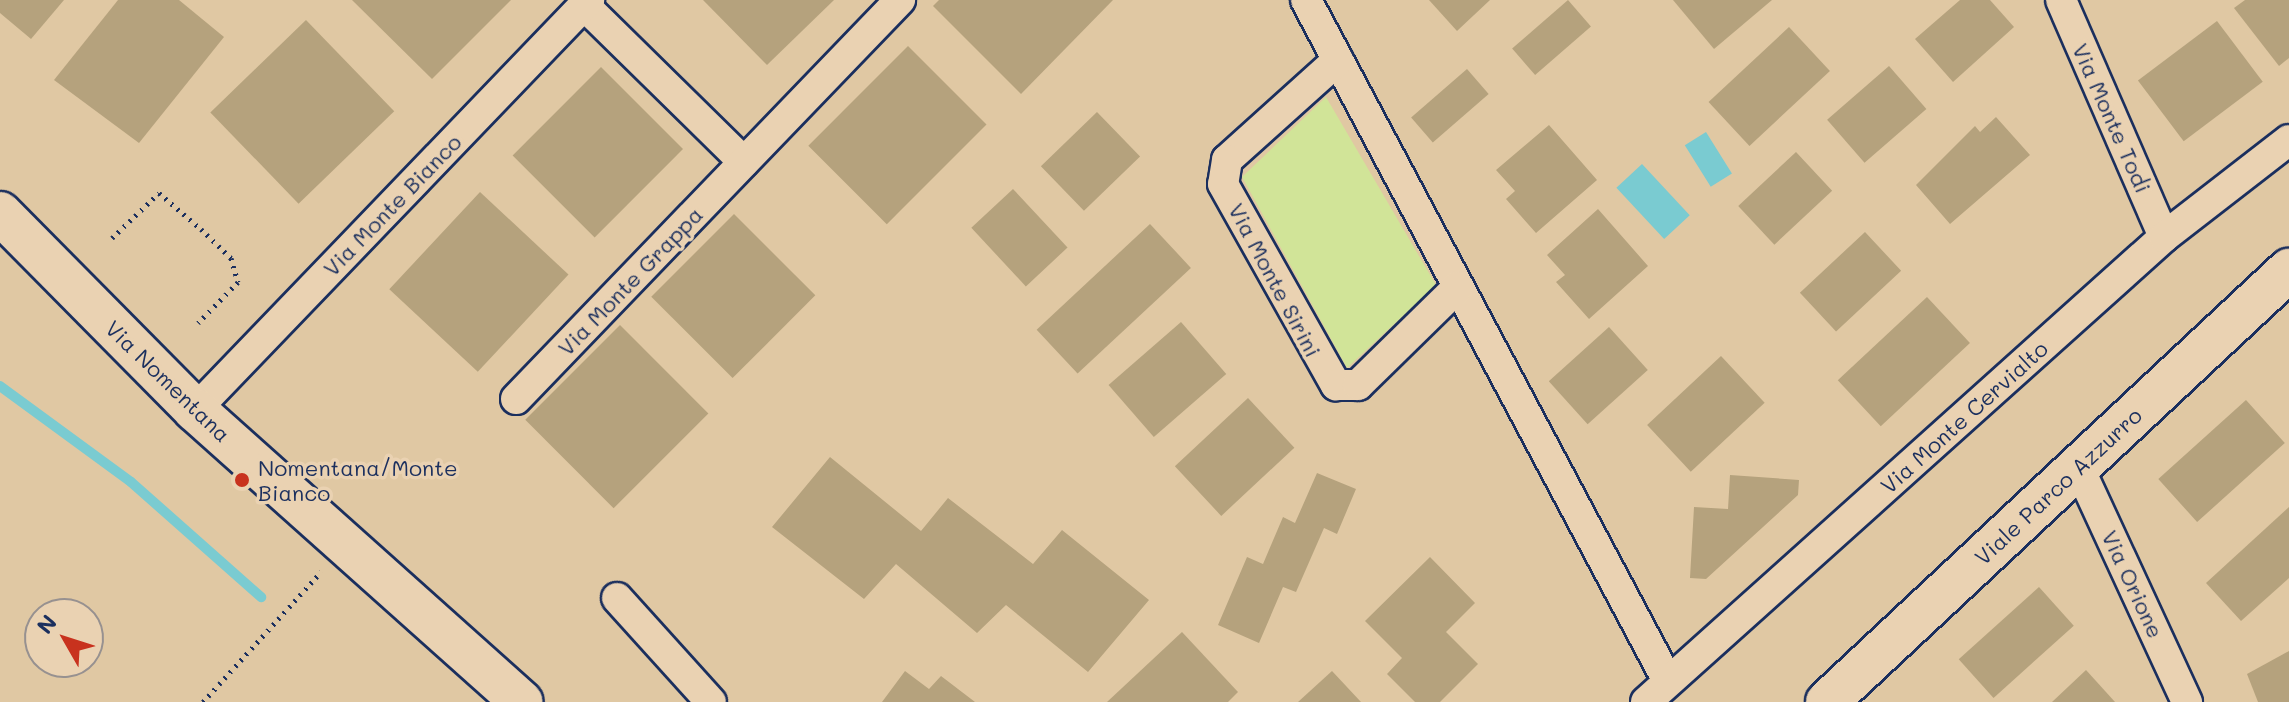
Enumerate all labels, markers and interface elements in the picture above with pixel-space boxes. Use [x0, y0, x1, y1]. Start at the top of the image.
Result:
street label: Via Monte Todi [2067, 39, 2157, 197]
street label: Via Monte Bianco [318, 129, 466, 281]
street label: Via Monte Sirini [1223, 199, 1327, 361]
street label: Via Monte Grappa [552, 201, 708, 361]
street label: Via Nomentana [100, 315, 236, 447]
street label: Via Monte Cervialto [1875, 335, 2053, 499]
street label: Viale Parco Azzurro [1969, 402, 2147, 570]
place label: Nomentana/Monte Bianco [258, 454, 458, 506]
marker: Nomentana/Monte Bianco [233, 471, 251, 489]
street label: Via Orione [2097, 526, 2169, 642]
north arrow [24, 598, 104, 678]
text: N [30, 608, 63, 639]

